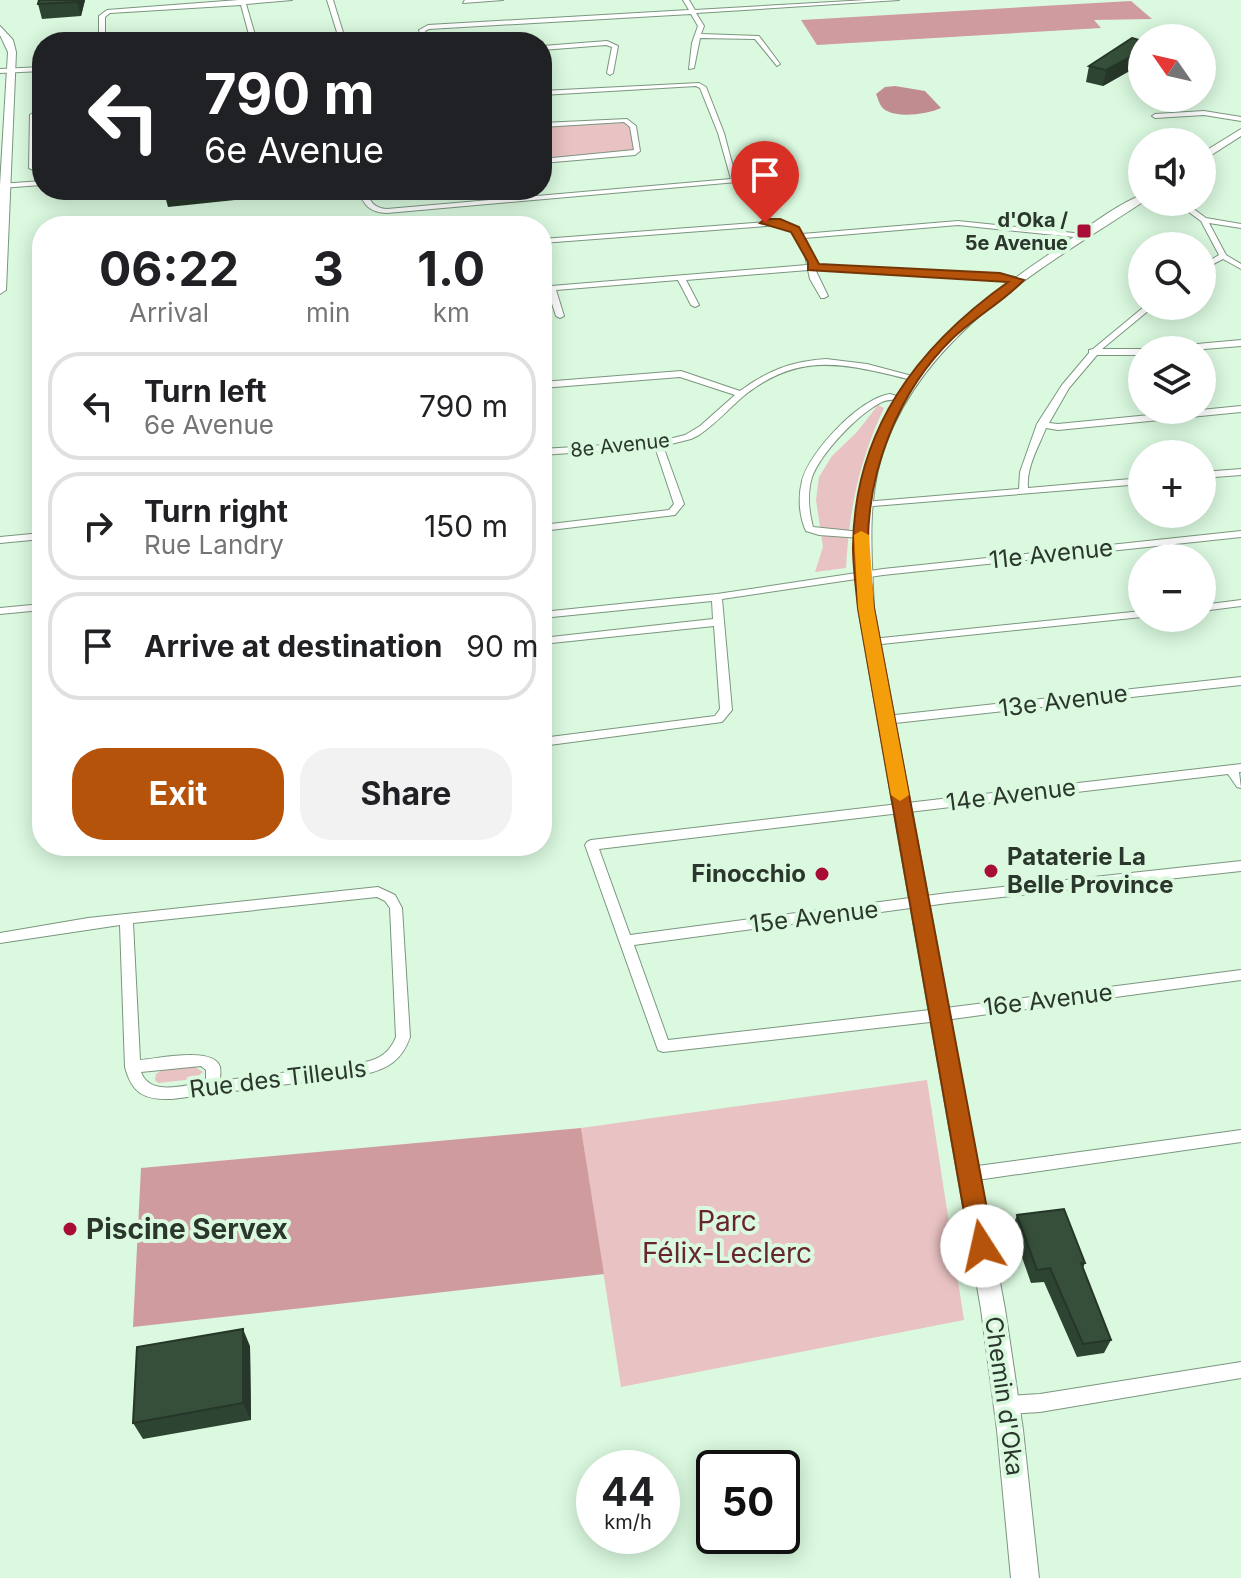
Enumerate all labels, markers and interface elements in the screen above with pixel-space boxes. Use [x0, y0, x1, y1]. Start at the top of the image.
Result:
north arrow [1128, 24, 1216, 112]
map controls [1128, 24, 1216, 632]
text: 790 m [204, 60, 375, 128]
icon: left [72, 64, 176, 168]
text: 6e Avenue [204, 128, 384, 172]
button: sound [1128, 128, 1216, 216]
pin [731, 141, 799, 223]
icon: arrive [743, 153, 787, 197]
place label: d'Oka / 5e Avenue [965, 208, 1068, 255]
marker: d'Oka / 5e Avenue [1075, 222, 1093, 240]
button: search [1128, 232, 1216, 320]
text: 06:22 [99, 239, 239, 298]
text: 3 [313, 239, 344, 298]
text: 1.0 [417, 239, 485, 298]
text: Arrival [129, 297, 209, 328]
text: min [306, 297, 350, 328]
text: km [433, 297, 470, 328]
button: layers [1128, 336, 1216, 424]
text: Turn left [144, 373, 266, 409]
icon: left [76, 384, 120, 428]
text: 790 m [419, 388, 508, 424]
text: 6e Avenue [144, 409, 274, 440]
street label: 8e Avenue [569, 428, 671, 462]
button: + [1128, 440, 1216, 528]
text: Turn right [144, 493, 288, 529]
icon: right [76, 504, 120, 548]
text: 150 m [424, 508, 508, 544]
text: Rue Landry [144, 529, 284, 560]
street label: 11e Avenue [987, 533, 1114, 574]
button: − [1128, 544, 1216, 632]
icon: arrive [76, 624, 120, 668]
text: Arrive at destination [144, 628, 442, 664]
text: 90 m [466, 628, 539, 664]
street label: 13e Avenue [997, 678, 1129, 723]
button: Exit [72, 748, 284, 840]
button: Share [300, 748, 512, 840]
street label: 14e Avenue [945, 772, 1077, 817]
place label: Pataterie La Belle Province [1007, 842, 1173, 899]
place label: Finocchio [691, 859, 806, 888]
marker: Pataterie La Belle Province [982, 862, 1000, 880]
marker: Finocchio [813, 865, 831, 883]
street label: 15e Avenue [748, 894, 880, 939]
street label: 16e Avenue [982, 977, 1114, 1022]
street label: Rue des Tilleuls [188, 1053, 368, 1104]
park label: Parc Félix-Leclerc [642, 1204, 812, 1270]
position arrow [940, 1204, 1024, 1288]
place label: Piscine Servex [86, 1212, 288, 1246]
marker: Piscine Servex [61, 1220, 79, 1238]
street label: Chemin d'Oka [979, 1315, 1030, 1477]
speed limit sign: 50 [696, 1450, 800, 1554]
text: 44 [601, 1467, 655, 1516]
text: km/h [604, 1510, 652, 1534]

